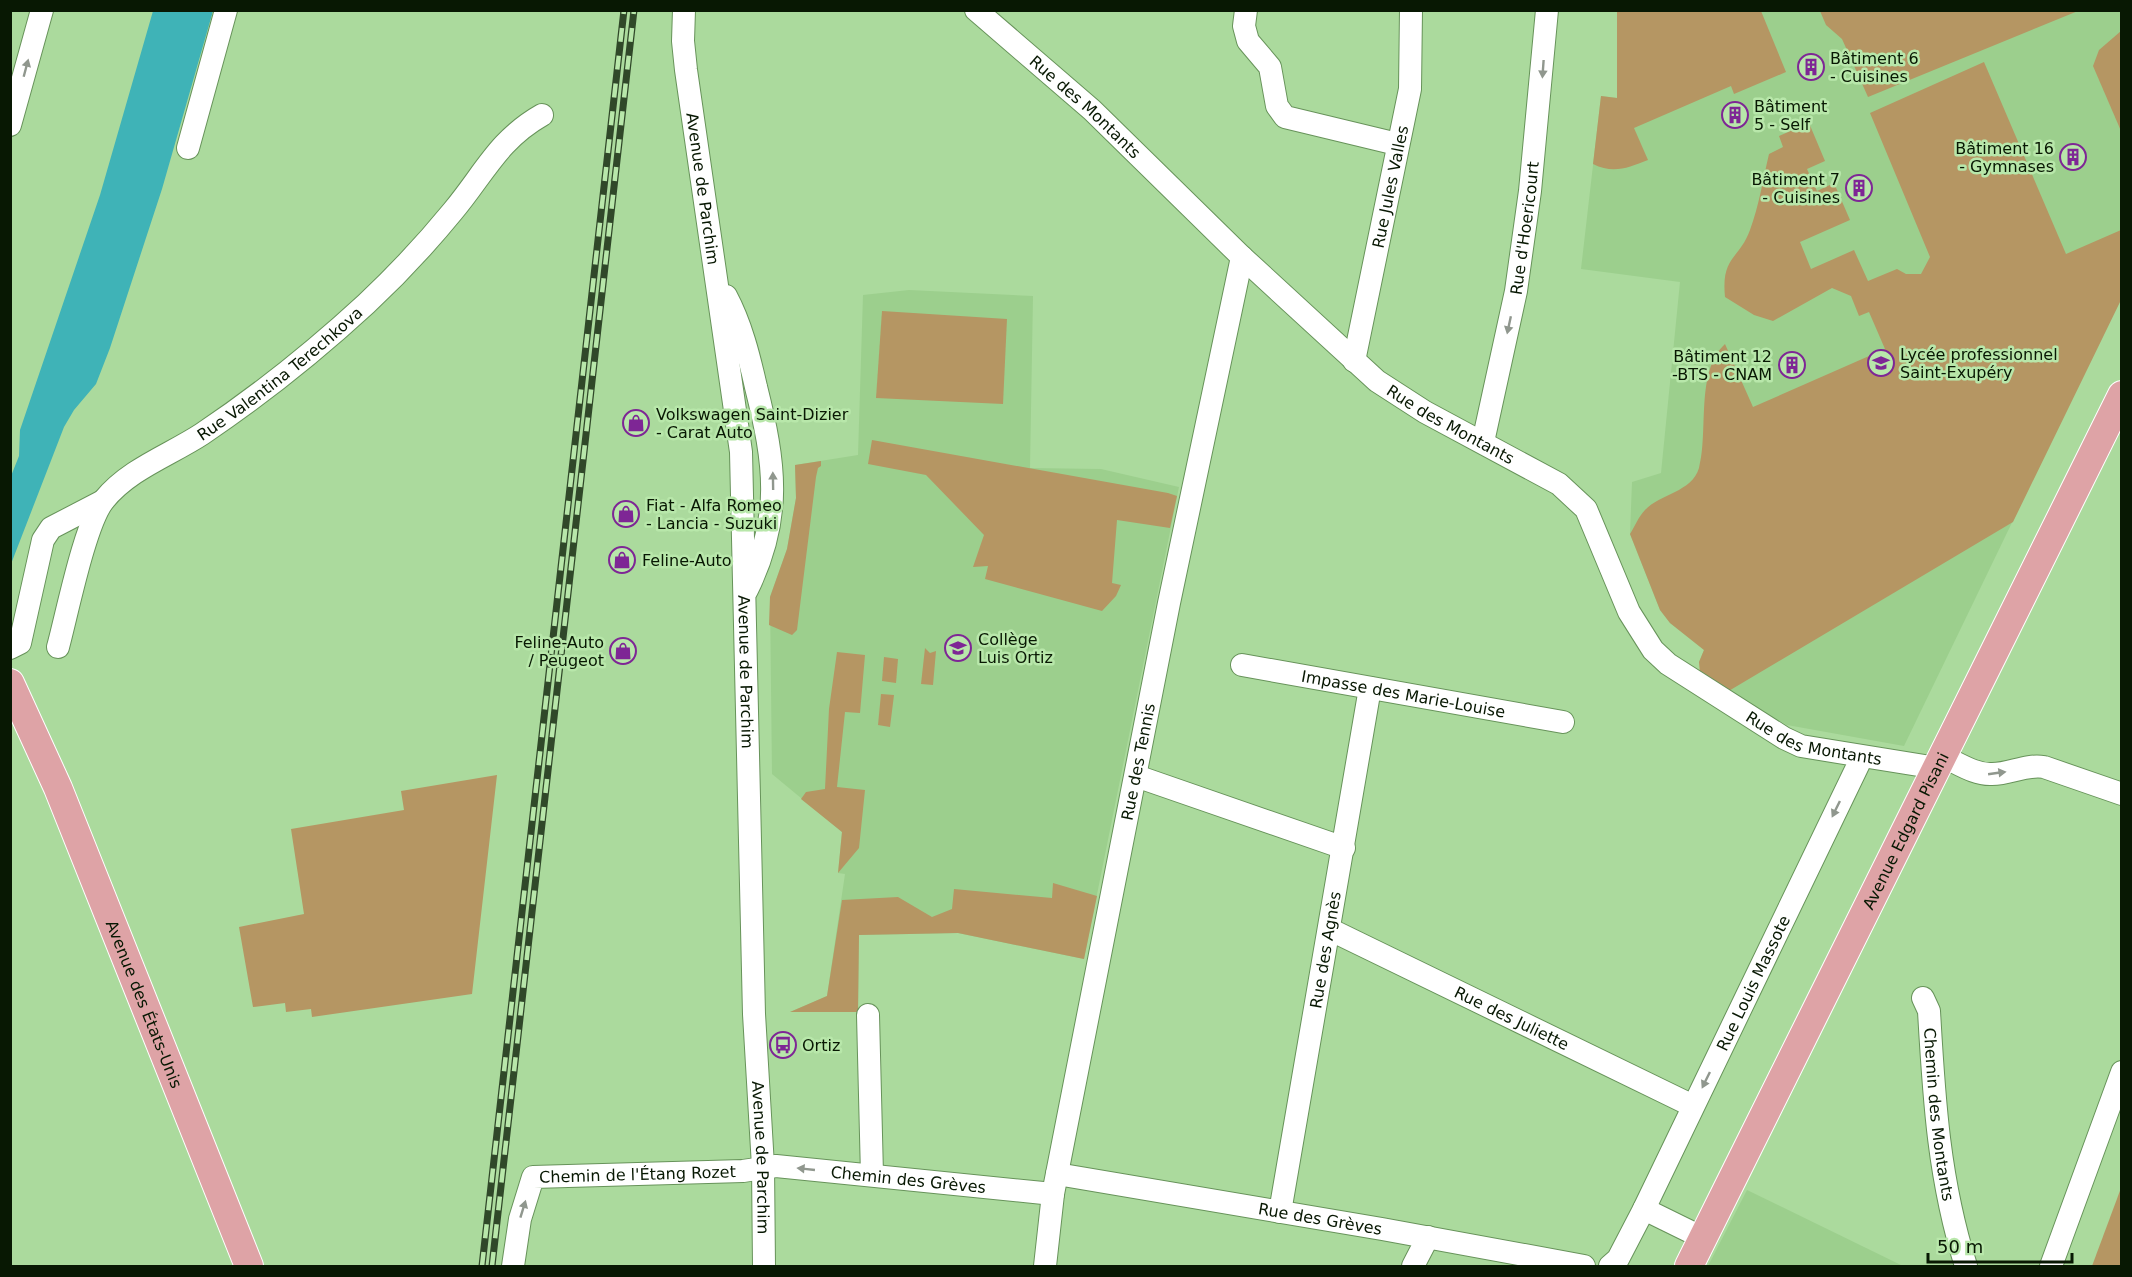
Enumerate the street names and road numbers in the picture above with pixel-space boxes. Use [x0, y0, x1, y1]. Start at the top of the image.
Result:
street label: Rue des Montants [1026, 52, 1144, 162]
street label: Avenue de Parchim [682, 111, 723, 266]
street label: Rue Jules Valles [1369, 124, 1412, 250]
street label: Rue d'Hoericourt [1507, 161, 1543, 296]
street label: Rue Valentina Terechkova [194, 303, 366, 445]
street label: Rue des Montants [1383, 381, 1517, 468]
street label: Avenue de Parchim [734, 595, 757, 749]
street label: Impasse des Marie-Louise [1300, 667, 1507, 722]
street label: Rue des Tennis [1118, 702, 1159, 822]
street label: Rue des Montants [1742, 707, 1883, 769]
street label: Avenue Edgard Pisani [1859, 749, 1953, 913]
street label: Rue des Agnès [1306, 890, 1345, 1010]
street label: Rue Louis Massote [1713, 912, 1794, 1054]
street label: Avenue des États-Unis [102, 917, 186, 1091]
street label: Rue des Juliette [1451, 982, 1572, 1054]
street label: Chemin des Montants [1920, 1027, 1958, 1203]
street label: Avenue de Parchim [748, 1080, 773, 1234]
street label: Chemin de l'Étang Rozet [539, 1162, 736, 1187]
street label: Chemin des Grèves [830, 1163, 987, 1197]
street label: Rue des Grèves [1257, 1199, 1383, 1239]

